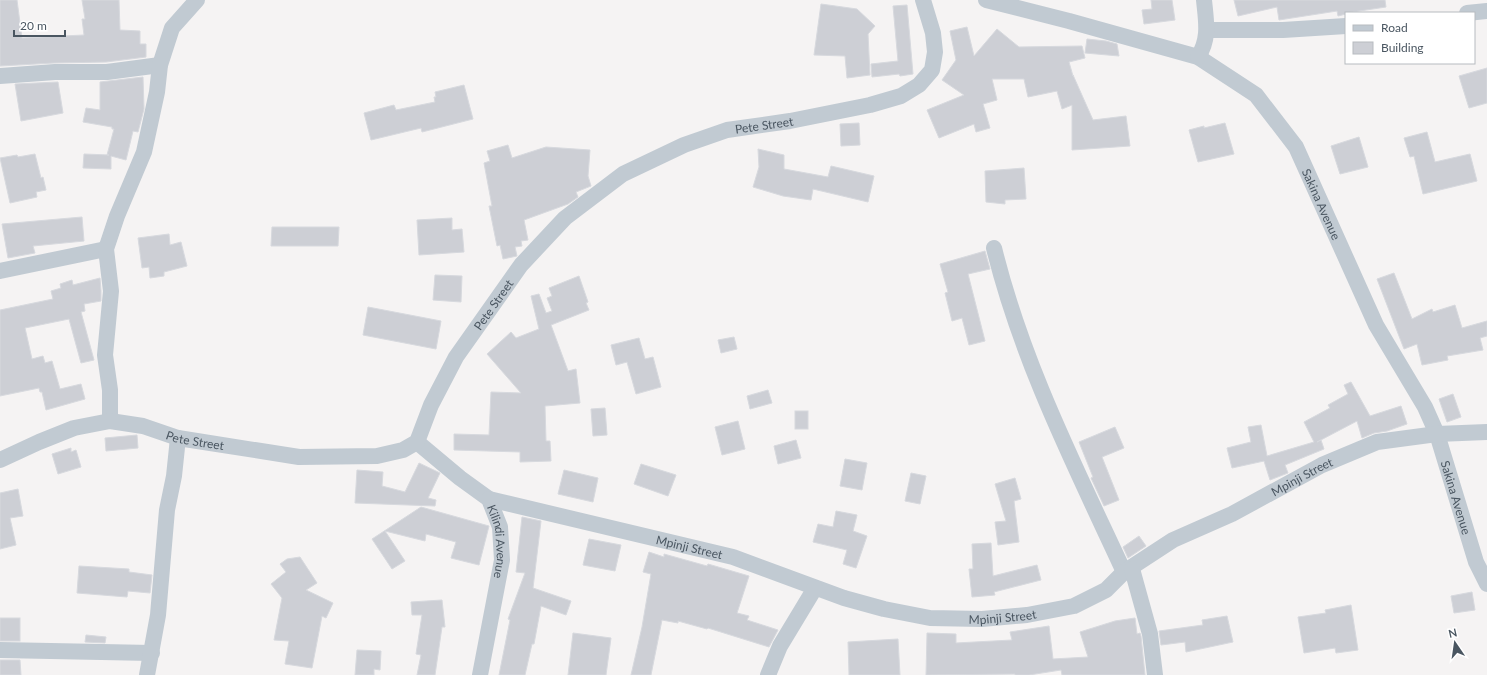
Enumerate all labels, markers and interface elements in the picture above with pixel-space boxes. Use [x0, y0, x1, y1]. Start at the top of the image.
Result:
scale bar [14, 12, 65, 38]
legend [1345, 12, 1475, 64]
text: 20 m [20, 18, 47, 33]
text: Road [1381, 20, 1408, 35]
text: Building [1381, 40, 1424, 55]
street label: Pete Street [734, 113, 795, 136]
street label: Sakina Avenue [1299, 166, 1344, 242]
street label: Pete Street [470, 276, 517, 333]
street label: Pete Street [164, 427, 226, 453]
street label: Mpinji Street [1268, 454, 1335, 499]
street label: Sakina Avenue [1438, 459, 1475, 536]
street label: Kilindi Avenue [484, 502, 510, 580]
street label: Mpinji Street [655, 531, 725, 562]
street label: Mpinji Street [968, 606, 1038, 627]
north arrow [1435, 623, 1475, 663]
text: N [1447, 625, 1458, 640]

